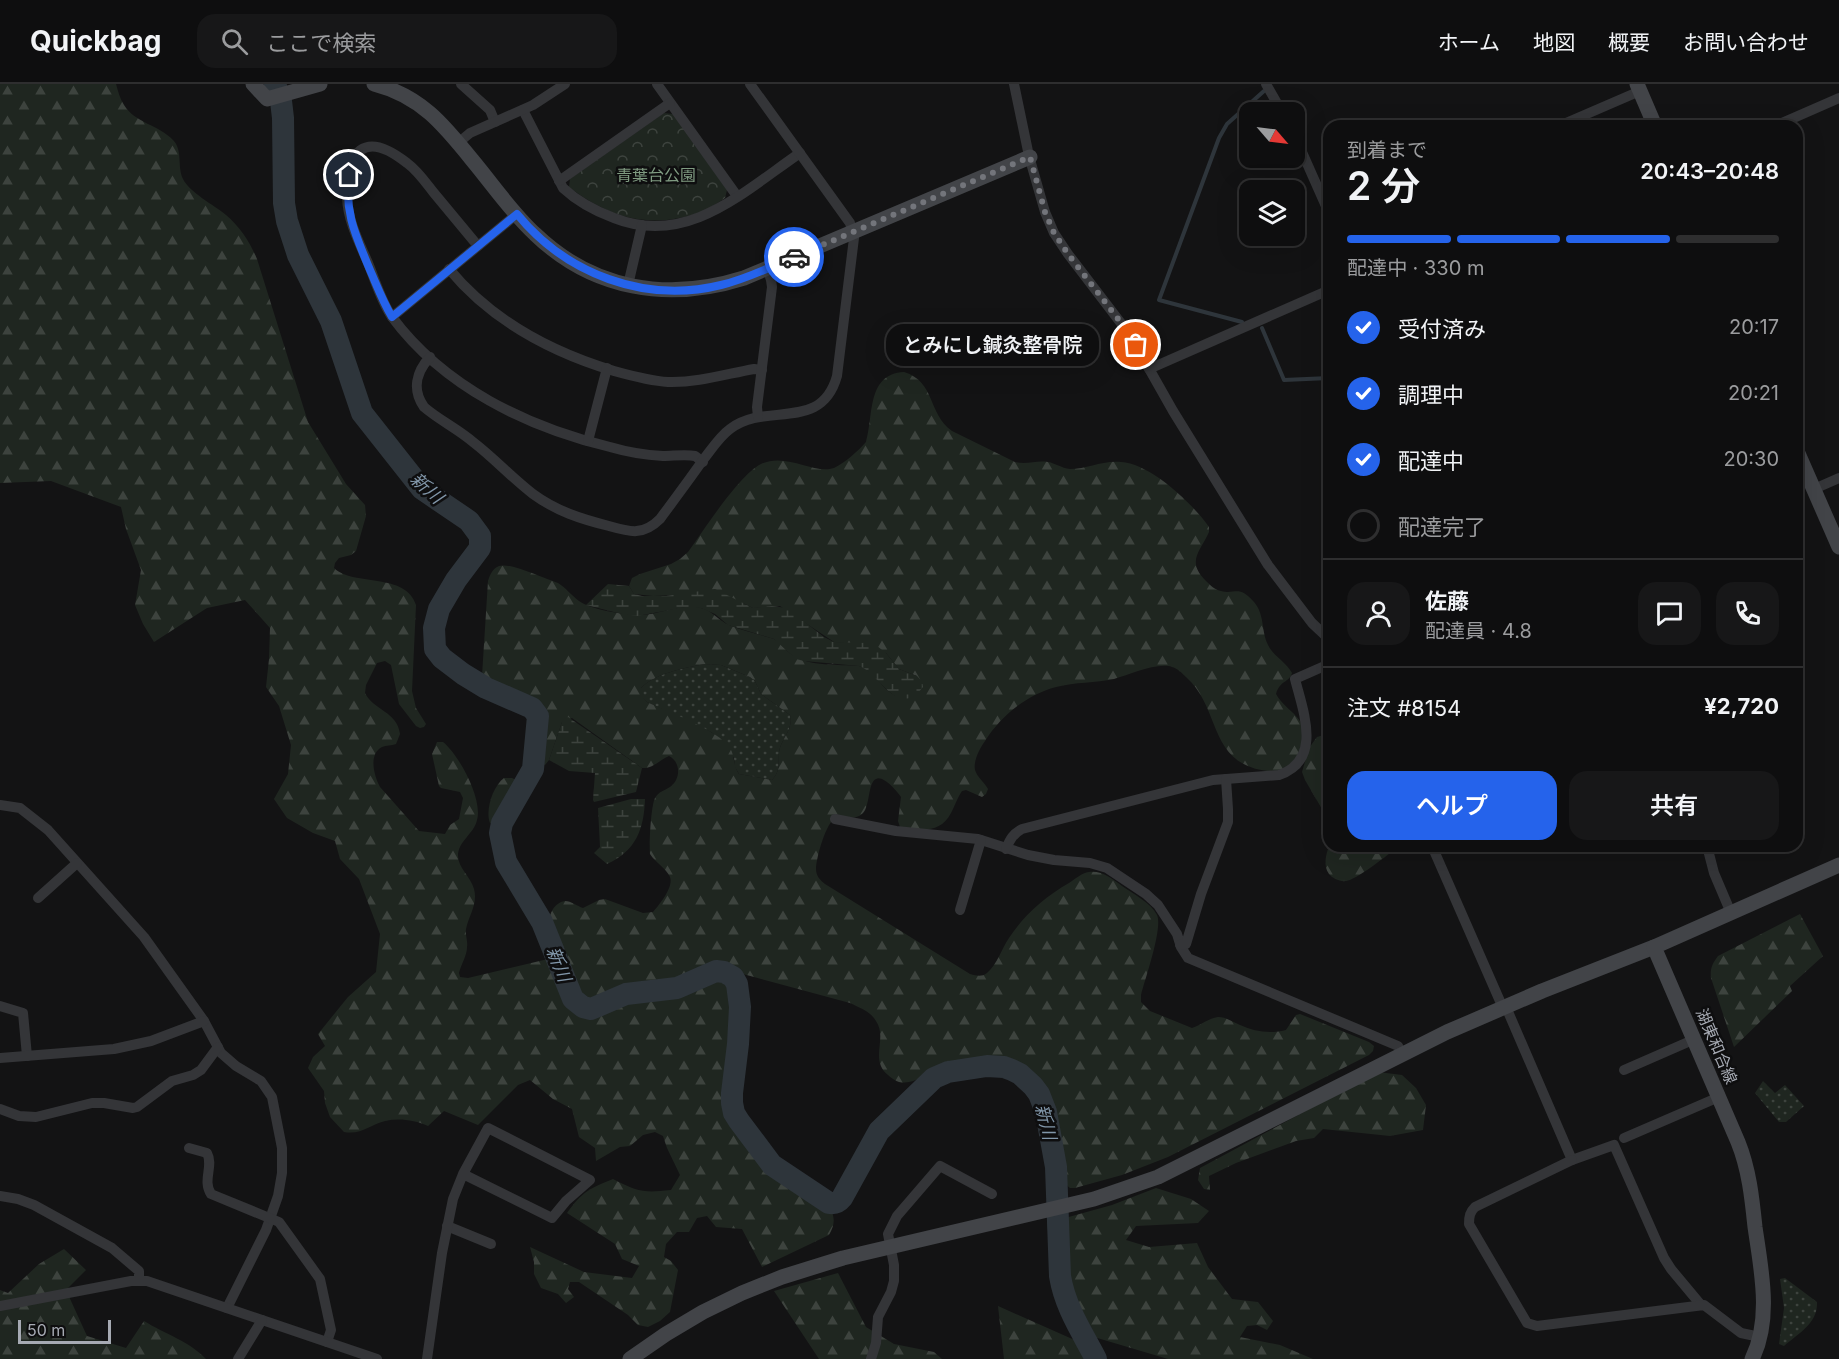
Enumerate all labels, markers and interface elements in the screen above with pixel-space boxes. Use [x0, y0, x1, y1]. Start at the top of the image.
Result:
search box [197, 14, 617, 68]
text: Quickbag [30, 24, 161, 58]
icon: search [218, 25, 251, 58]
text: ここで検索 [266, 30, 376, 56]
text: ホーム [1438, 30, 1500, 55]
text: 地図 [1533, 30, 1575, 55]
text: 概要 [1608, 30, 1650, 55]
text: お問い合わせ [1683, 30, 1809, 55]
north arrow [1239, 102, 1305, 168]
map controls [1239, 102, 1305, 246]
text: 到着まで [1347, 138, 1427, 162]
pin [323, 149, 374, 200]
icon: home [332, 158, 365, 191]
text: 20:43–20:48 [1640, 158, 1779, 184]
text: 2 分 [1347, 162, 1420, 209]
park label: 青葉台公園 [616, 165, 696, 185]
button: layers [1239, 180, 1305, 246]
courier [764, 227, 824, 287]
icon: car [778, 241, 811, 274]
text: 配達中 · 330 m [1347, 256, 1484, 280]
icon: check [1347, 311, 1380, 344]
text: 20:17 [1729, 315, 1779, 339]
text: 受付済み [1398, 316, 1486, 342]
pin [1110, 319, 1161, 370]
callout: とみにし鍼灸整骨院 [887, 324, 1100, 366]
icon: bag [1119, 328, 1152, 361]
text: とみにし鍼灸整骨院 [903, 333, 1083, 357]
icon: check [1347, 377, 1380, 410]
text: 20:21 [1728, 381, 1779, 405]
text: 調理中 [1398, 382, 1464, 408]
icon: check [1347, 443, 1380, 476]
text: 20:30 [1723, 447, 1779, 471]
text: 配達中 [1398, 448, 1464, 474]
water label: 新川 [407, 468, 449, 509]
text: 配達完了 [1398, 514, 1486, 540]
button: person [1347, 582, 1410, 645]
button: chat [1638, 582, 1701, 645]
button: phone [1716, 582, 1779, 645]
text: 佐藤 [1425, 588, 1469, 614]
text: 配達員 · 4.8 [1425, 619, 1532, 643]
text: ¥2,720 [1704, 693, 1779, 719]
text: 注文 #8154 [1347, 695, 1461, 721]
button: ヘルプ [1347, 771, 1557, 840]
button: 共有 [1569, 771, 1779, 840]
water label: 新川 [543, 943, 576, 986]
street label: 湖東和合線 [1692, 1005, 1742, 1087]
water label: 新川 [1031, 1102, 1061, 1144]
scale bar [18, 1317, 111, 1344]
text: 50 m [27, 1320, 65, 1340]

